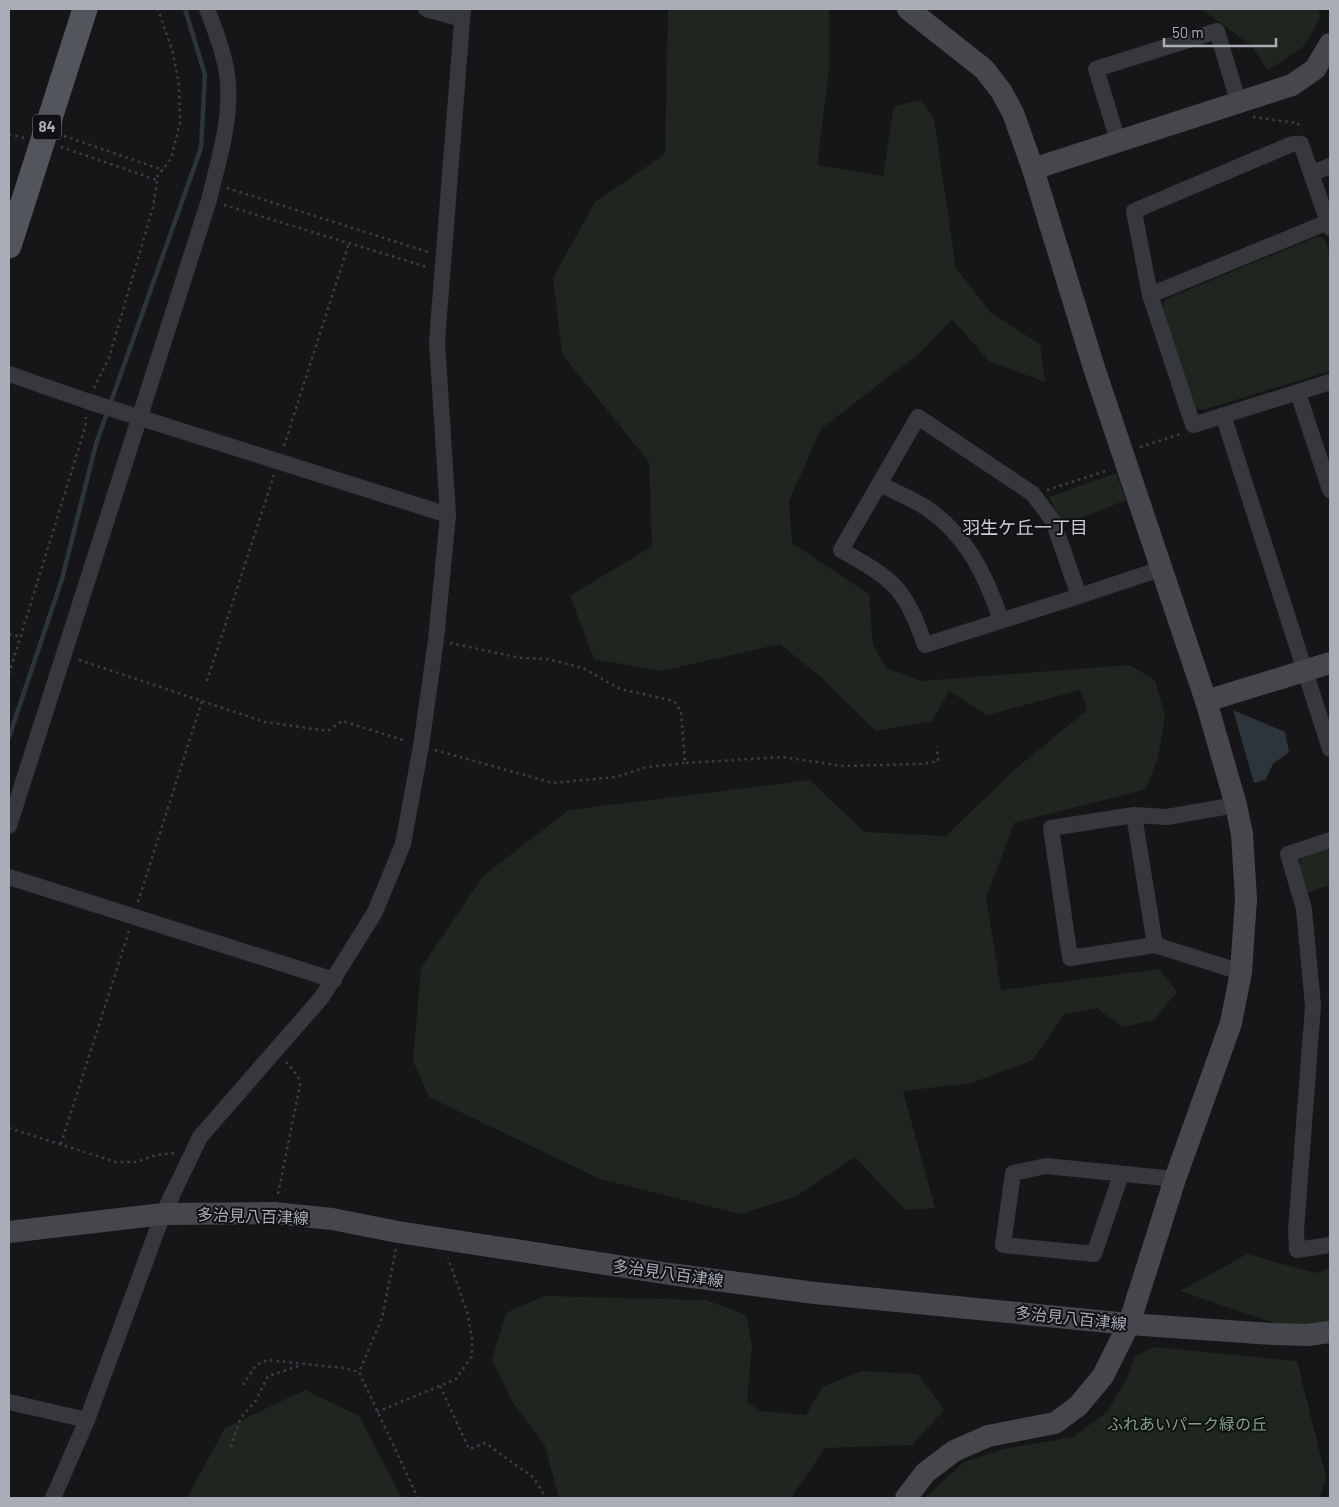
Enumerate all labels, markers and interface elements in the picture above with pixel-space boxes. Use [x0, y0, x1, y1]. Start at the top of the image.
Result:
scale bar [1164, 15, 1276, 47]
text: 50 m [1172, 23, 1204, 41]
road number: 84 [33, 114, 61, 140]
district label: 羽生ケ丘一丁目 [962, 516, 1088, 538]
street label: 多治見八百津線 [197, 1204, 309, 1227]
street label: 多治見八百津線 [611, 1255, 725, 1290]
street label: 多治見八百津線 [1014, 1302, 1128, 1333]
park label: ふれあいパーク緑の丘 [1107, 1414, 1267, 1433]

